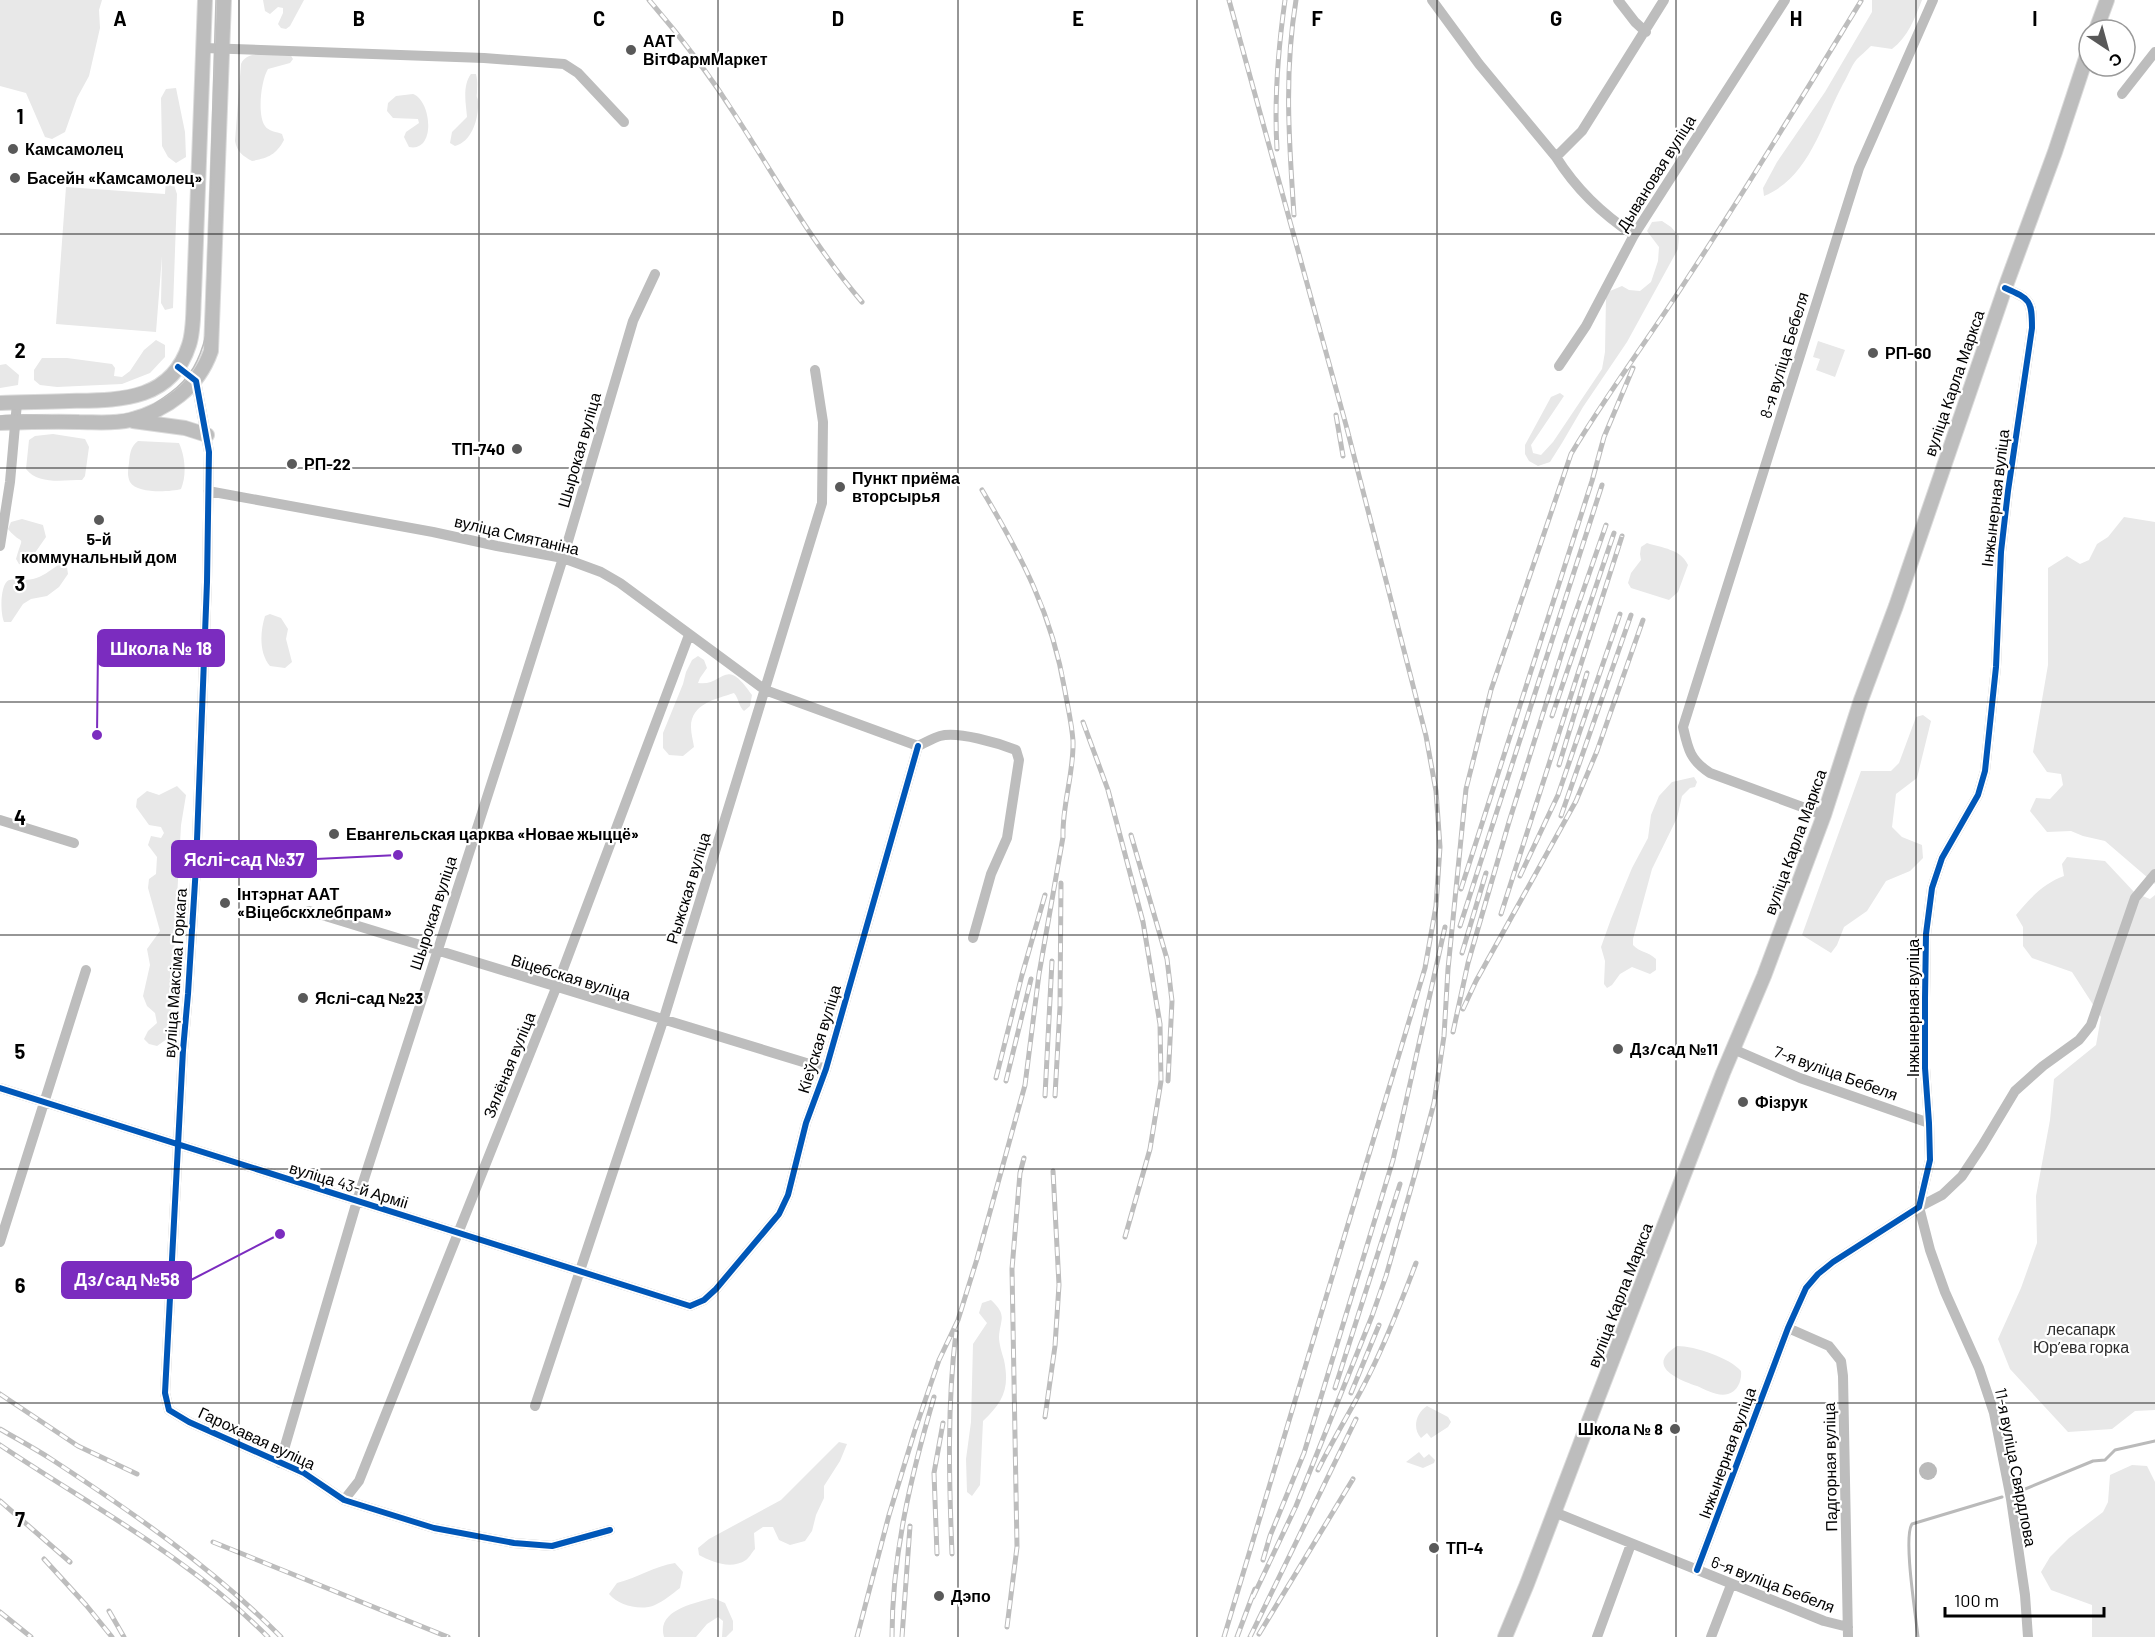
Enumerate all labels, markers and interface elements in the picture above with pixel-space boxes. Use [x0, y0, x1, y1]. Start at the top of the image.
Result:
text: A [113, 6, 127, 30]
text: B [353, 6, 365, 30]
text: C [593, 6, 605, 30]
text: D [832, 6, 844, 30]
text: E [1072, 6, 1084, 30]
text: F [1311, 6, 1323, 30]
text: G [1550, 6, 1562, 30]
text: H [1790, 6, 1802, 30]
text: I [2032, 6, 2038, 30]
north arrow [2077, 18, 2137, 78]
place label: ААТ ВітФармМаркет [643, 31, 768, 68]
marker: ААТ ВітФармМаркет [624, 43, 638, 57]
text: С [2105, 49, 2126, 72]
text: 1 [16, 104, 24, 128]
street label: Дывановая вуліца [1612, 111, 1699, 234]
place label: Камсамолец [25, 139, 123, 158]
marker: Камсамолец [6, 142, 20, 156]
place label: Басейн «Камсамолец» [27, 168, 202, 187]
marker: Басейн «Камсамолец» [8, 171, 22, 185]
street label: 8-я вуліца Бебеля [1755, 289, 1812, 420]
street label: вуліца Карла Маркса [1920, 307, 1988, 458]
text: 2 [14, 338, 26, 362]
place label: РП-60 [1885, 343, 1931, 362]
marker: РП-60 [1866, 346, 1880, 360]
street label: Шырокая вуліца [553, 390, 604, 510]
street label: Інжынерная вуліца [1977, 428, 2012, 568]
place label: ТП-740 [452, 439, 505, 458]
marker: ТП-740 [510, 442, 524, 456]
place label: РП-22 [304, 454, 351, 473]
marker: РП-22 [285, 457, 299, 471]
place label: Пункт приёма вторсырья [852, 468, 960, 505]
marker: Пункт приёма вторсырья [833, 480, 847, 494]
street label: вуліца Смятаніна [453, 511, 581, 558]
marker: 5-й коммунальный дом [92, 513, 106, 527]
place label: 5-й коммунальный дом [21, 529, 177, 566]
text: 3 [15, 571, 25, 595]
callout: Школа № 18 [98, 630, 224, 666]
text: Школа № 18 [110, 637, 212, 659]
street label: вуліца Карла Маркса [1759, 766, 1830, 917]
text: 4 [14, 805, 26, 829]
place label: Евангельская царква «Новае жыццё» [346, 824, 639, 843]
marker: Евангельская царква «Новае жыццё» [327, 827, 341, 841]
street label: Рыжская вуліца [662, 830, 714, 946]
callout: Яслі-сад №37 [172, 841, 316, 877]
text: Яслі-сад №37 [184, 848, 304, 870]
street label: Шырокая вуліца [405, 853, 460, 972]
place label: Інтэрнат ААТ «Віцебскхлебпрам» [237, 884, 392, 921]
street label: вуліца Максіма Горкага [159, 887, 190, 1059]
marker: Інтэрнат ААТ «Віцебскхлебпрам» [218, 896, 232, 910]
street label: Інжынерная вуліца [1903, 939, 1922, 1077]
street label: Віцебская вуліца [509, 949, 633, 1004]
street label: Кіеўская вуліца [793, 982, 844, 1095]
place label: Яслі-сад №23 [315, 988, 423, 1007]
marker: Яслі-сад №23 [296, 991, 310, 1005]
street label: Зялёная вуліца [479, 1009, 539, 1121]
text: 5 [15, 1039, 26, 1063]
place label: Дз/сад №11 [1630, 1039, 1718, 1058]
street label: 7-я вуліца Бебеля [1772, 1041, 1901, 1104]
marker: Дз/сад №11 [1611, 1042, 1625, 1056]
place label: Фізрук [1755, 1092, 1809, 1111]
marker: Фізрук [1736, 1095, 1750, 1109]
street label: вуліца 43-й Арміі [287, 1157, 411, 1212]
street label: вуліца Карла Маркса [1583, 1220, 1656, 1370]
callout: Дз/сад №58 [62, 1262, 191, 1298]
text: Дз/сад №58 [74, 1268, 180, 1290]
text: 6 [15, 1273, 26, 1297]
park label: лесапарк Юрʼева горка [2033, 1319, 2129, 1356]
street label: Інжынерная вуліца [1694, 1384, 1759, 1521]
street label: 11-я вуліца Свярдлова [1992, 1386, 2041, 1548]
street label: Гарохавая вуліца [196, 1402, 319, 1473]
street label: Падгорная вуліца [1819, 1402, 1840, 1532]
place label: Школа № 8 [1578, 1419, 1663, 1438]
marker: Школа № 8 [1668, 1422, 1682, 1436]
text: 7 [15, 1507, 25, 1531]
place label: ТП-4 [1446, 1538, 1484, 1557]
marker: ТП-4 [1427, 1541, 1441, 1555]
street label: 6-я вуліца Бебеля [1709, 1551, 1838, 1616]
scale bar [1945, 1580, 2104, 1618]
place label: Дэпо [951, 1586, 991, 1605]
marker: Дэпо [932, 1589, 946, 1603]
text: 100 m [1954, 1589, 1999, 1611]

